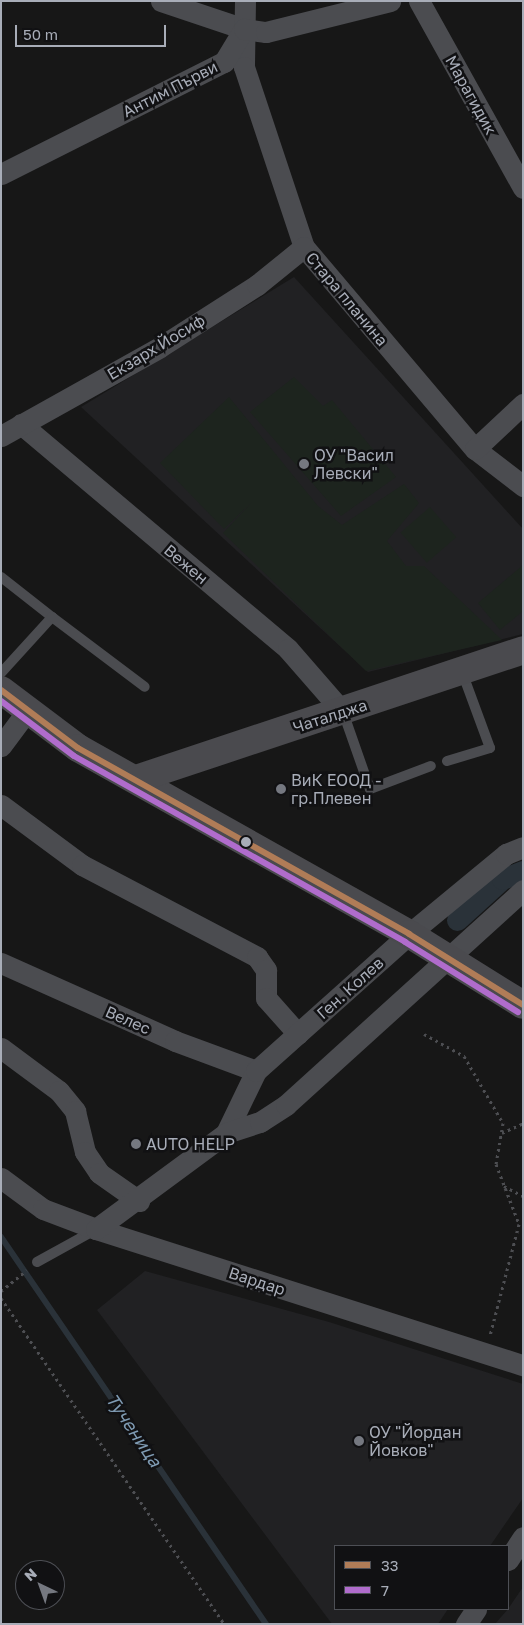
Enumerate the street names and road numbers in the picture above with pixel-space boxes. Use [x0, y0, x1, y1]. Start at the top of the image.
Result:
street label: Марагидик [441, 52, 501, 138]
street label: Антим Първи [119, 57, 221, 121]
street label: Стара планина [302, 248, 392, 350]
street label: Екзарх Йосиф [104, 310, 208, 384]
street label: Вежен [160, 540, 212, 588]
street label: Чаталджа [290, 695, 370, 737]
street label: Ген. Колев [313, 953, 387, 1023]
street label: Велес [103, 1002, 153, 1038]
street label: Вардар [226, 1263, 288, 1299]

